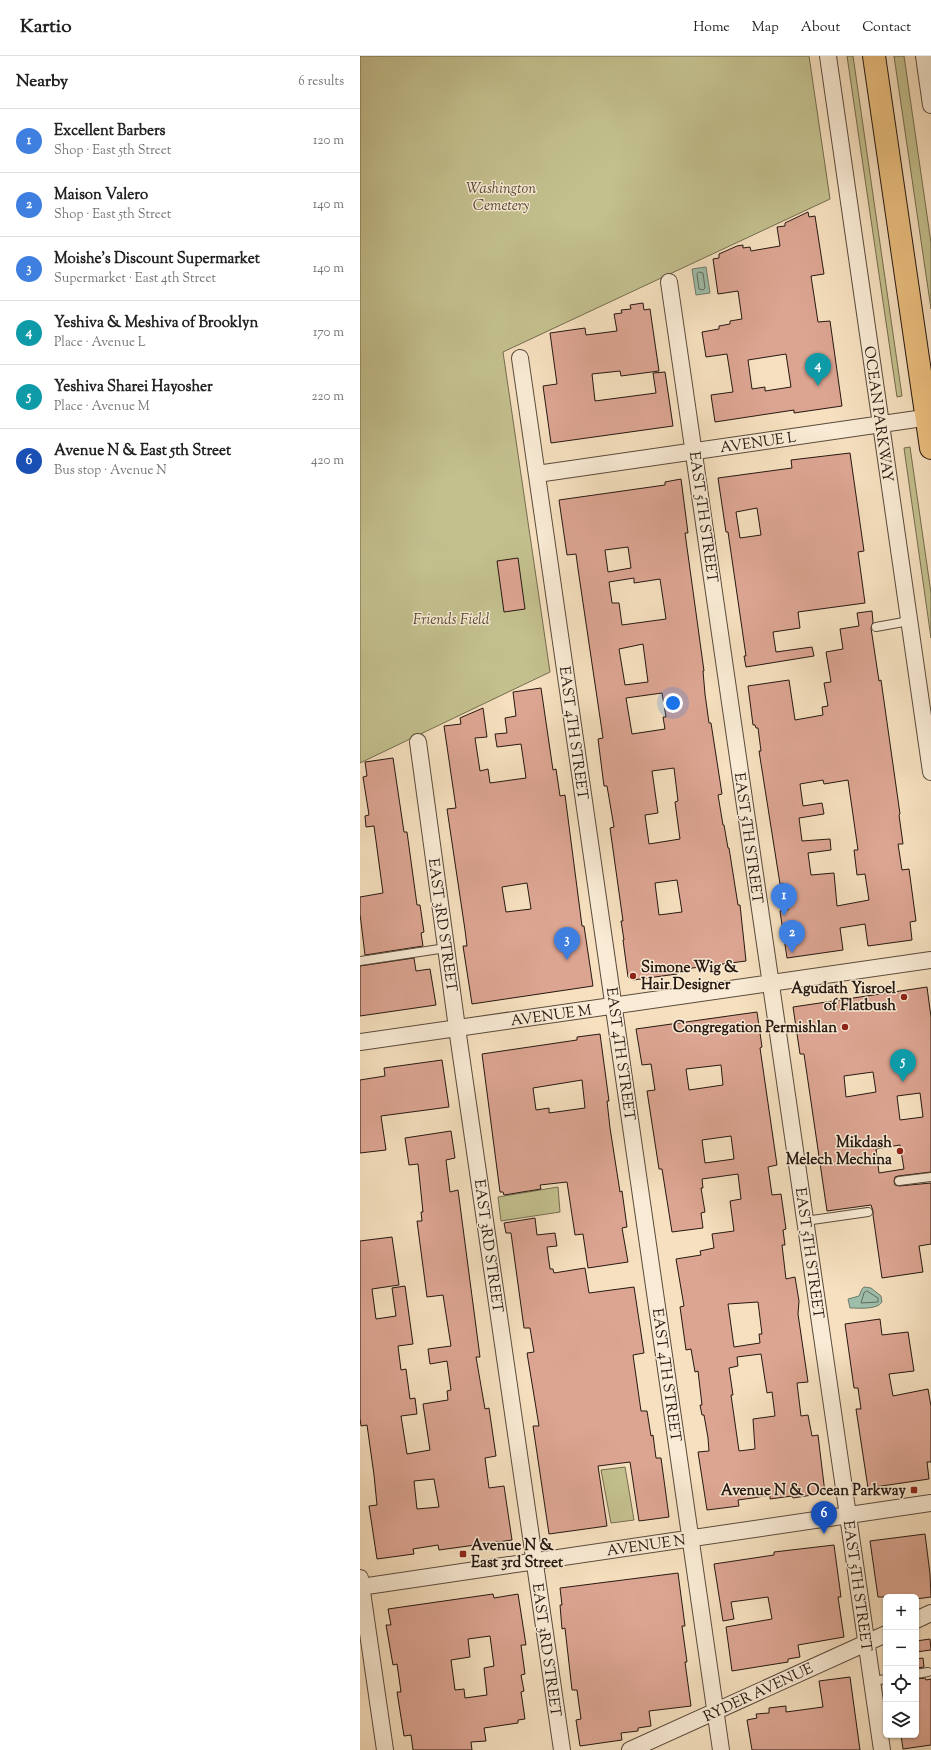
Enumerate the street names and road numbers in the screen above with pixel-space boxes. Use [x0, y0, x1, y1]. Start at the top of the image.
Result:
street label: OCEAN PARKWAY [858, 345, 897, 484]
street label: AVENUE L [719, 428, 798, 459]
street label: EAST 5TH STREET [683, 450, 722, 584]
street label: EAST 4TH STREET [553, 665, 592, 802]
street label: EAST 5TH STREET [728, 771, 767, 905]
street label: EAST 3RD STREET [422, 857, 461, 994]
street label: EAST 4TH STREET [600, 986, 639, 1123]
street label: AVENUE M [509, 1000, 593, 1033]
street label: EAST 3RD STREET [468, 1178, 507, 1315]
street label: EAST 5TH STREET [789, 1186, 828, 1320]
street label: EAST 4TH STREET [646, 1307, 685, 1444]
street label: EAST 5TH STREET [837, 1519, 876, 1653]
street label: AVENUE N [605, 1531, 687, 1562]
street label: EAST 3RD STREET [526, 1582, 565, 1719]
street label: RYDER AVENUE [700, 1659, 817, 1728]

